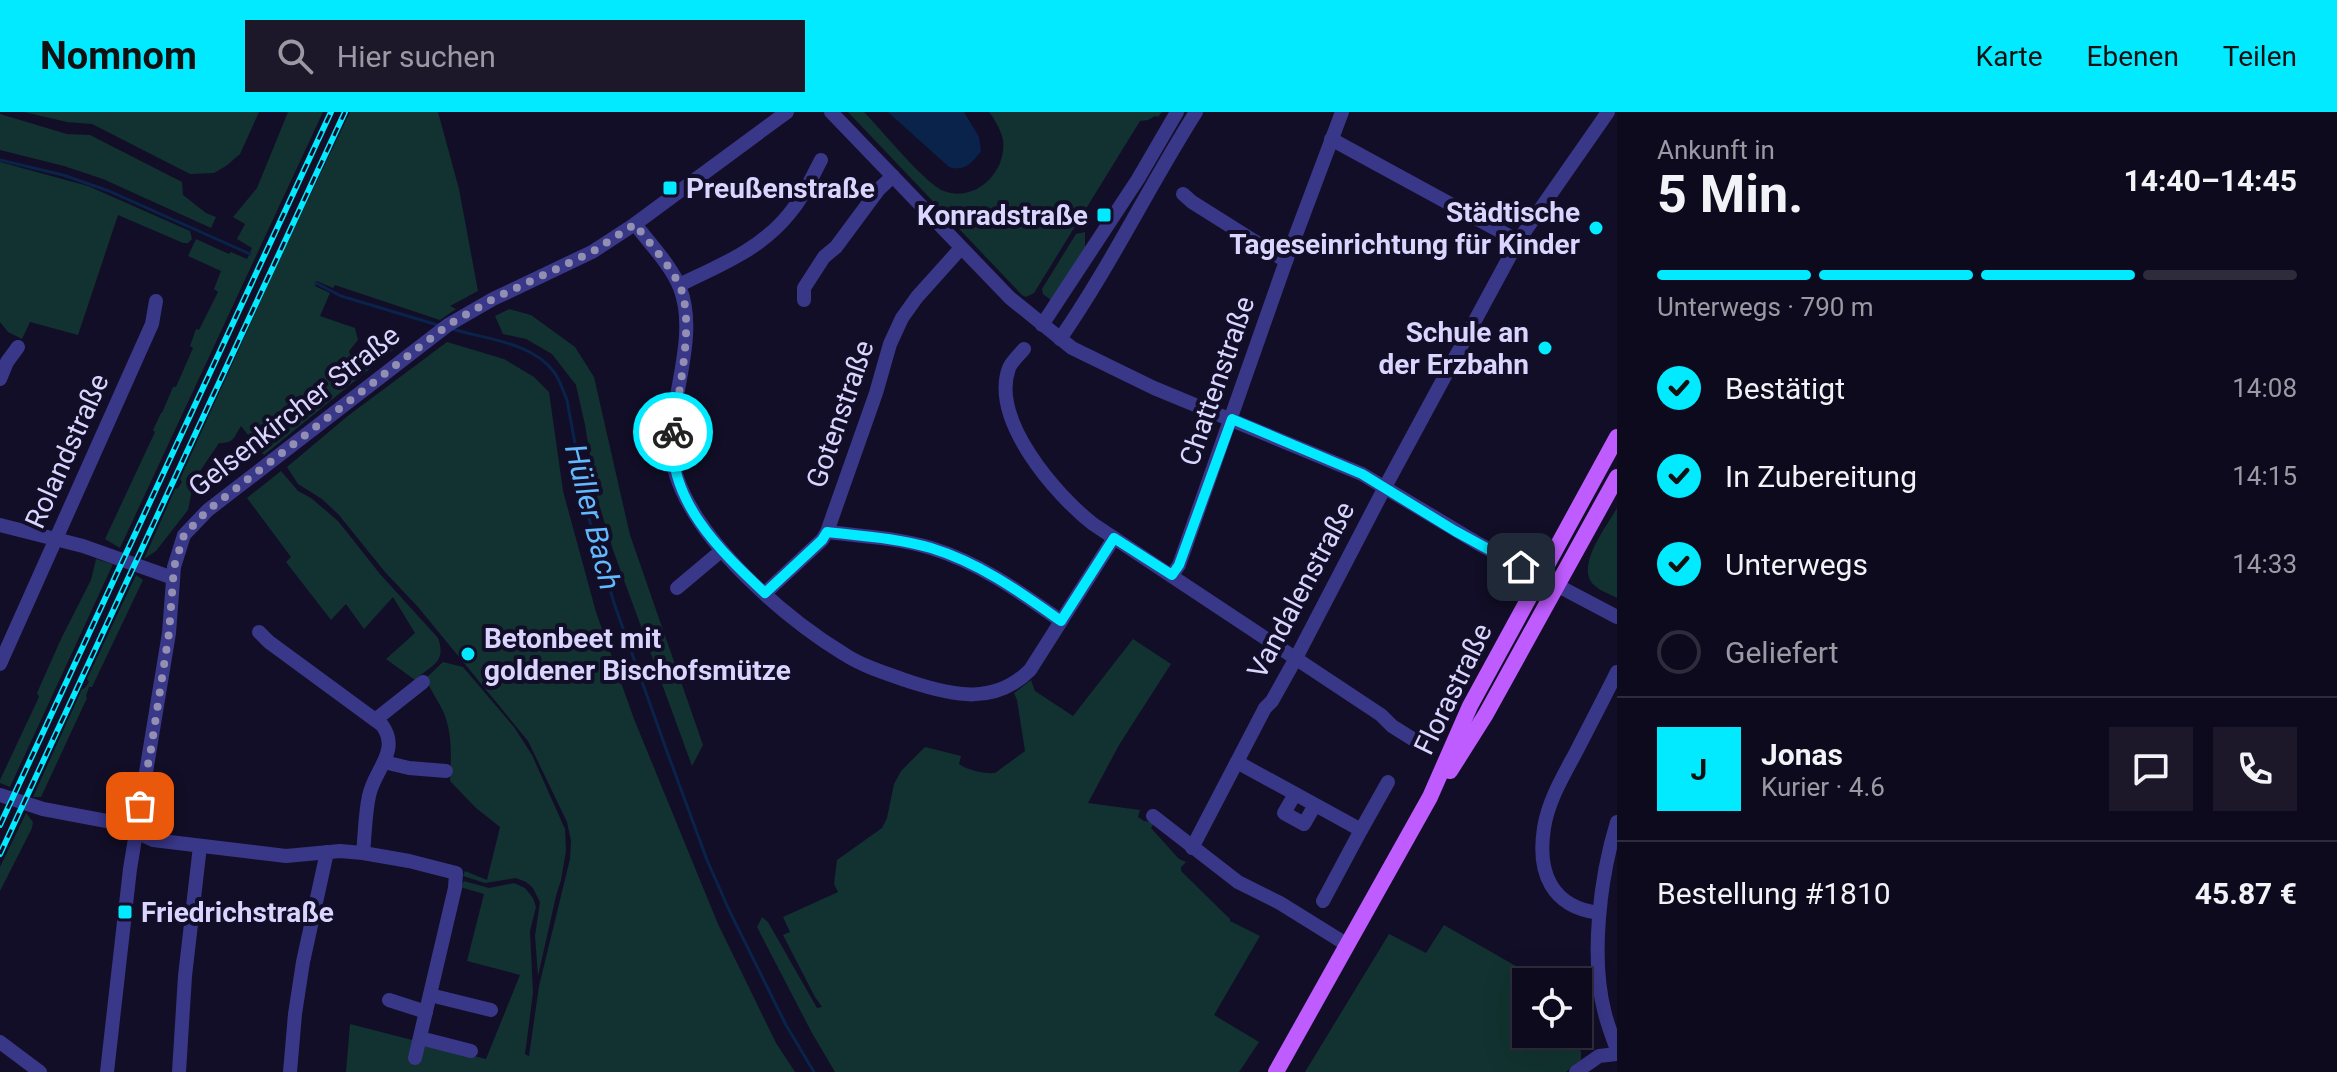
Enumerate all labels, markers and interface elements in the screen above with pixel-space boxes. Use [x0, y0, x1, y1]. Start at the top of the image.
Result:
search box [245, 20, 805, 92]
text: Nomnom [40, 34, 197, 78]
icon: search [273, 34, 317, 78]
text: Hier suchen [337, 39, 496, 74]
text: Karte [1976, 40, 2043, 73]
text: Ebenen [2087, 40, 2179, 73]
text: Teilen [2223, 40, 2297, 73]
text: Ankunft in [1657, 135, 1775, 165]
text: 14:40–14:45 [2123, 163, 2297, 198]
text: 5 Min. [1657, 164, 1803, 225]
place label: Preußenstraße [686, 172, 875, 205]
marker: Preußenstraße [661, 179, 679, 197]
place label: Städtische Tageseinrichtung für Kinder [1229, 196, 1580, 261]
place label: Konradstraße [917, 199, 1088, 232]
marker: Konradstraße [1095, 206, 1113, 224]
marker: Städtische Tageseinrichtung für Kinder [1587, 219, 1605, 237]
street label: Chattenstraße [1173, 292, 1261, 470]
text: Unterwegs · 790 m [1657, 292, 1874, 322]
place label: Schule an der Erzbahn [1379, 316, 1529, 381]
street label: Gelsenkircher Straße [182, 318, 406, 504]
street label: Gotenstraße [799, 336, 881, 492]
marker: Schule an der Erzbahn [1536, 339, 1554, 357]
icon: check [1657, 366, 1701, 410]
street label: Rolandstraße [18, 369, 116, 533]
text: Bestätigt [1725, 371, 1845, 406]
text: 14:08 [2232, 373, 2297, 403]
courier [633, 392, 713, 472]
icon: bike [651, 410, 695, 454]
water label: Hüller Bach [558, 441, 628, 593]
icon: check [1657, 454, 1701, 498]
text: In Zubereitung [1725, 459, 1917, 494]
text: 14:15 [2232, 461, 2297, 491]
street label: Vandalenstraße [1241, 496, 1361, 684]
pin [1487, 533, 1555, 601]
icon: check [1657, 542, 1701, 586]
icon: home [1499, 545, 1543, 589]
text: Unterwegs [1725, 547, 1868, 582]
text: 14:33 [2232, 549, 2297, 579]
street label: Florastraße [1407, 618, 1499, 760]
place label: Betonbeet mit goldener Bischofsmütze [484, 622, 791, 687]
text: Geliefert [1725, 635, 1839, 670]
marker: Betonbeet mit goldener Bischofsmütze [459, 645, 477, 663]
button: chat [2109, 727, 2193, 811]
button: phone [2213, 727, 2297, 811]
text: Jonas [1761, 737, 1843, 772]
text: J [1691, 752, 1707, 787]
pin [106, 772, 174, 840]
text: Kurier · 4.6 [1761, 772, 1885, 802]
icon: bag [118, 784, 162, 828]
text: Bestellung #1810 [1657, 876, 1891, 911]
text: 45.87 € [2195, 876, 2297, 911]
place label: Friedrichstraße [141, 896, 334, 929]
marker: Friedrichstraße [116, 903, 134, 921]
map controls [1512, 968, 1592, 1048]
button: locate [1512, 968, 1592, 1048]

